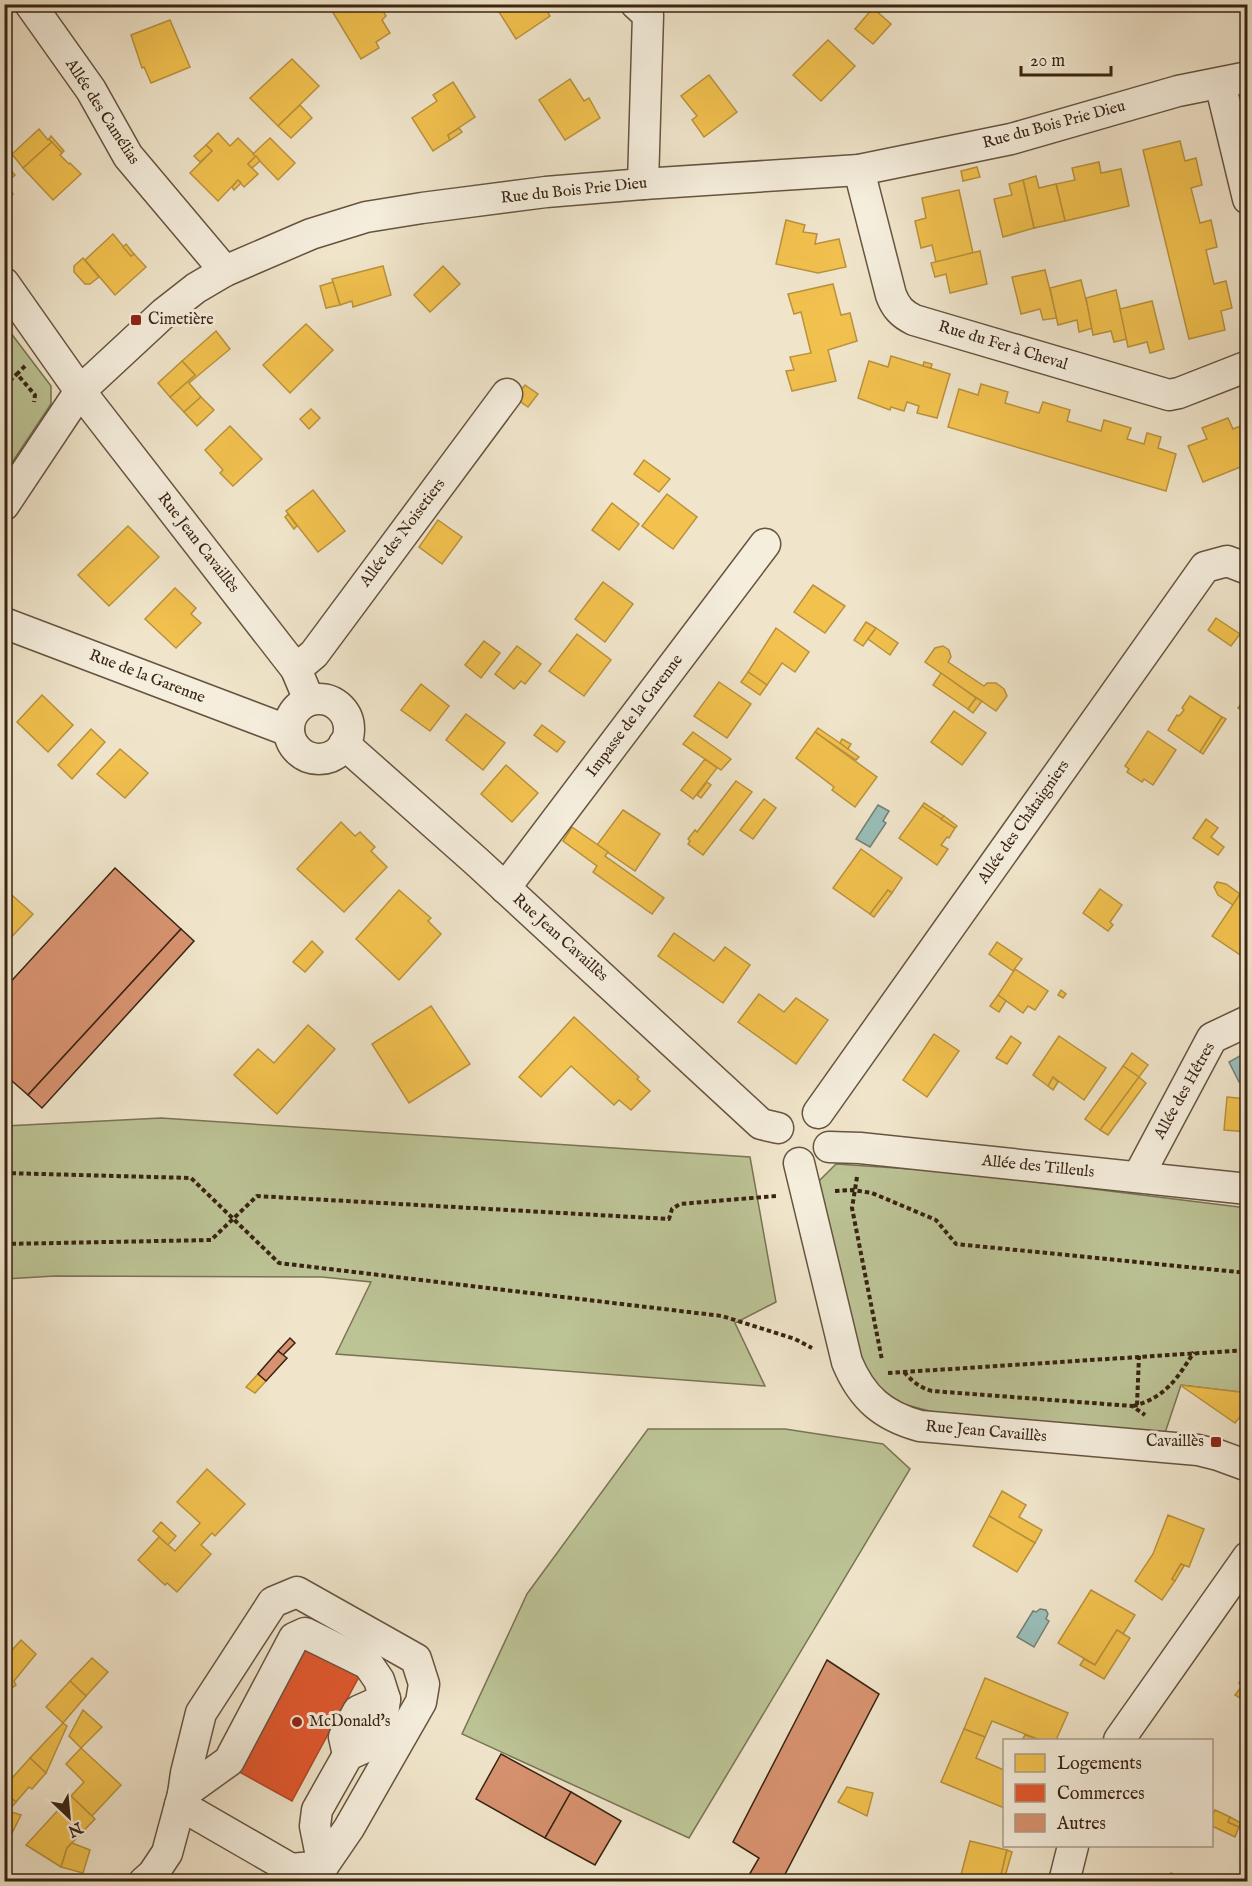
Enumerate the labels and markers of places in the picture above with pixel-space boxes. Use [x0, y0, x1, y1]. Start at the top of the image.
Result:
place label: Cimetière [148, 310, 214, 330]
marker: Cimetière [129, 313, 143, 327]
place label: Cavaillès [1146, 1432, 1204, 1452]
marker: Cavaillès [1209, 1435, 1223, 1449]
place label: McDonald's [309, 1712, 391, 1732]
marker: McDonald's [290, 1715, 304, 1729]

